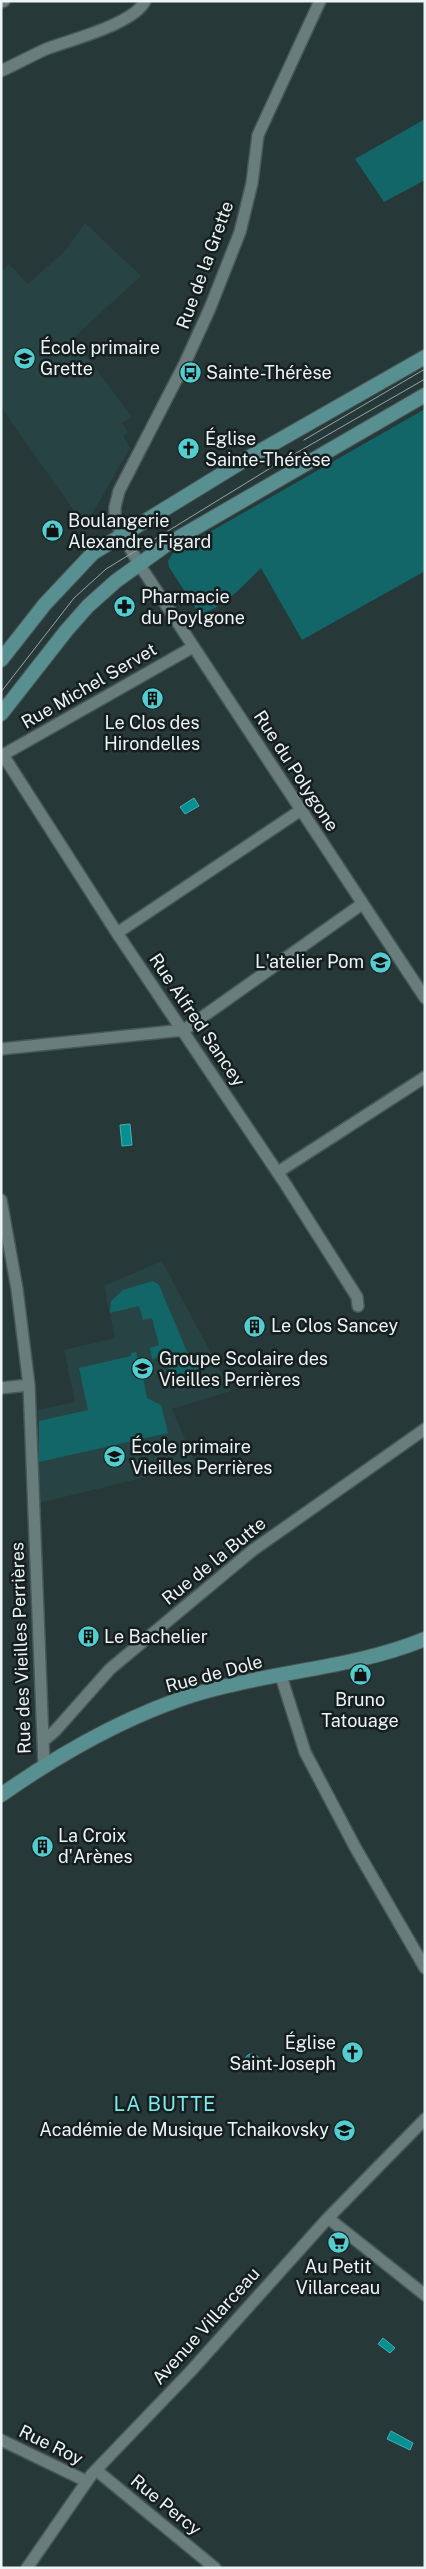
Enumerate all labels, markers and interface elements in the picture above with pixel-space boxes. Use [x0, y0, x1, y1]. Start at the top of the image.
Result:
street label: Rue de la Grette [172, 198, 237, 332]
place label: École primaire Grette [40, 336, 160, 379]
school or university icon: École primaire Grette [12, 346, 36, 370]
bus stop icon: Sainte-Thérèse [178, 361, 202, 385]
place label: Sainte-Thérèse [206, 362, 332, 383]
place label: Église Sainte-Thérèse [205, 427, 331, 470]
church icon: Église Sainte-Thérèse [177, 437, 201, 461]
place label: Boulangerie Alexandre Figard [68, 510, 211, 552]
shop icon: Boulangerie Alexandre Figard [40, 519, 64, 543]
place label: Pharmacie du Poylgone [141, 586, 245, 628]
pharmacy icon: Pharmacie du Poylgone [113, 595, 137, 619]
street label: Rue Michel Servet [17, 638, 160, 733]
building icon: Le Clos des Hirondelles [140, 686, 164, 710]
street label: Rue du Polygone [250, 706, 343, 835]
place label: Le Clos des Hirondelles [104, 712, 200, 754]
street label: Rue Alfred Sancey [145, 949, 250, 1090]
school or university icon: L'atelier Pom [368, 950, 392, 974]
place label: L'atelier Pom [255, 951, 364, 972]
building icon: Le Clos Sancey [243, 1314, 267, 1338]
place label: Le Clos Sancey [271, 1315, 399, 1336]
place label: Groupe Scolaire des Vieilles Perrières [159, 1348, 328, 1390]
school or university icon: Groupe Scolaire des Vieilles Perrières [131, 1357, 155, 1381]
place label: École primaire Vieilles Perrières [131, 1435, 272, 1478]
school or university icon: École primaire Vieilles Perrières [103, 1445, 127, 1469]
street label: Rue de la Butte [158, 1512, 270, 1609]
street label: Rue des Vieilles Perrières [6, 1542, 35, 1754]
building icon: Le Bachelier [76, 1625, 100, 1649]
place label: Le Bachelier [104, 1626, 208, 1647]
street label: Rue de Dole [163, 1650, 265, 1697]
shop icon: Bruno Tatouage [348, 1663, 372, 1687]
place label: Bruno Tatouage [321, 1689, 399, 1731]
place label: La Croix d'Arènes [58, 1825, 133, 1867]
building icon: La Croix d'Arènes [30, 1834, 54, 1858]
place label: Église Saint-Joseph [229, 2031, 336, 2074]
church icon: Église Saint-Joseph [340, 2041, 364, 2065]
district label: LA BUTTE [113, 2092, 217, 2116]
school or university icon: Académie de Musique Tchaikovsky [333, 2118, 357, 2142]
place label: Académie de Musique Tchaikovsky [39, 2119, 329, 2140]
supermarket icon: Au Petit Villarceau [326, 2230, 350, 2254]
place label: Au Petit Villarceau [296, 2256, 380, 2298]
street label: Avenue Villarceau [148, 2263, 264, 2388]
street label: Rue Roy [16, 2420, 87, 2469]
street label: Rue Percy [127, 2470, 206, 2540]

